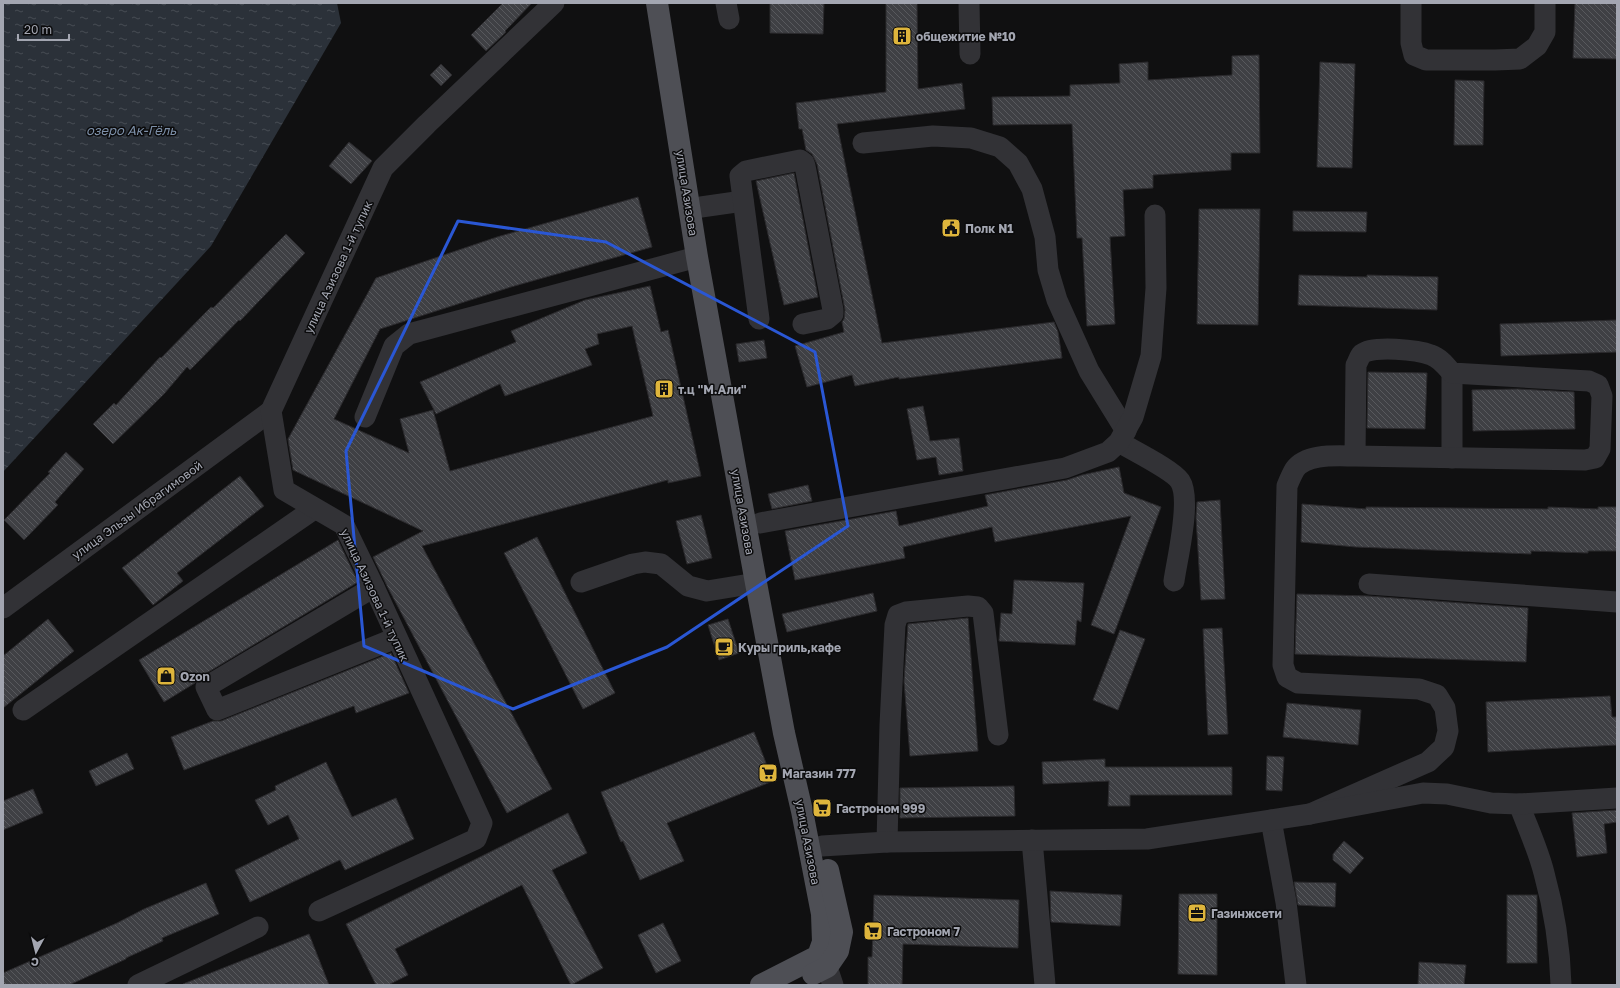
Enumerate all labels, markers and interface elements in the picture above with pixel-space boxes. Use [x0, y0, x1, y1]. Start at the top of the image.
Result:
scale bar [18, 16, 69, 42]
text: 20 m [24, 22, 52, 37]
building icon: общежитие №10 [891, 25, 913, 47]
place label: общежитие №10 [916, 29, 1016, 44]
water label: озеро Ак-Гёль [86, 122, 177, 138]
street label: улица Азизова [673, 149, 701, 237]
street label: улица Азизова 1-й тупик [301, 198, 375, 336]
public building icon: Полк N1 [940, 217, 962, 239]
place label: Полк N1 [965, 221, 1014, 236]
building icon: т.ц "М.Али" [653, 378, 675, 400]
place label: т.ц "М.Али" [678, 382, 747, 397]
street label: улица Эльзы Ибрагимовой [69, 458, 205, 562]
street label: улица Азизова [728, 468, 758, 556]
street label: улица Азизова 1-й тупик [338, 526, 412, 664]
cafe icon: Куры гриль,кафе [713, 636, 735, 658]
place label: Куры гриль,кафе [738, 640, 841, 655]
shop icon: Ozon [155, 665, 177, 687]
place label: Ozon [180, 669, 210, 684]
supermarket icon: Магазин 777 [757, 762, 779, 784]
place label: Магазин 777 [782, 766, 856, 781]
supermarket icon: Гастроном 999 [811, 797, 833, 819]
street label: улица Азизова [792, 798, 824, 886]
place label: Гастроном 999 [836, 801, 926, 816]
office icon: Газинжсети [1186, 902, 1208, 924]
place label: Газинжсети [1211, 906, 1282, 921]
supermarket icon: Гастроном 7 [862, 920, 884, 942]
place label: Гастроном 7 [887, 924, 960, 939]
north arrow [16, 932, 56, 972]
text: С [30, 955, 39, 969]

